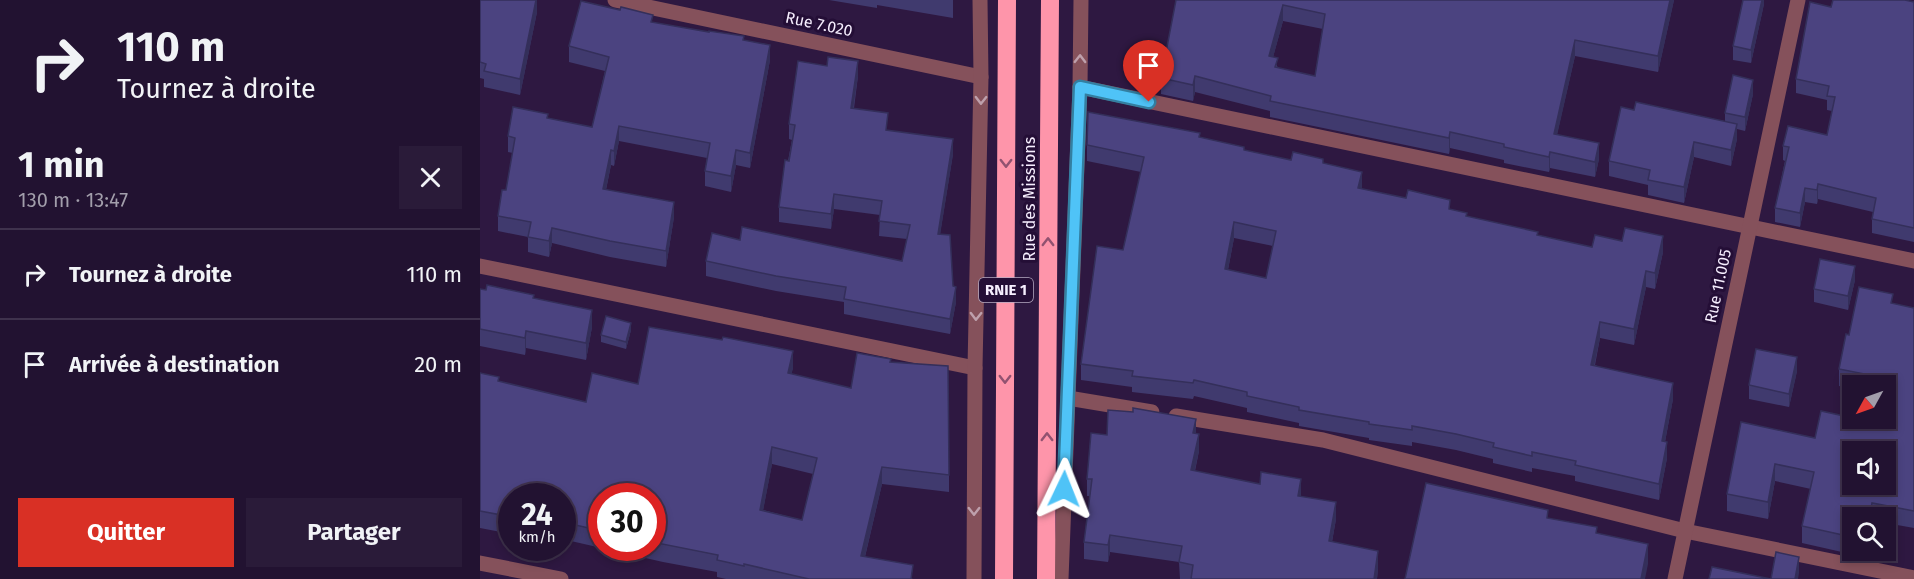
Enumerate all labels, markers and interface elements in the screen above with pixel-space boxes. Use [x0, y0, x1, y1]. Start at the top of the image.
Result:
street label: Rue 7.020 [784, 8, 854, 40]
text: 110 m [117, 22, 225, 72]
icon: right [18, 24, 96, 102]
pin [1123, 40, 1174, 102]
icon: arrive [1132, 49, 1165, 82]
one-way arrow [1074, 54, 1086, 63]
text: Tournez à droite [117, 73, 316, 105]
one-way arrow [975, 96, 987, 105]
street label: Rue des Missions [1020, 137, 1039, 261]
text: 1 min [18, 143, 105, 187]
button: close [399, 146, 462, 209]
one-way arrow [1000, 159, 1012, 168]
text: 130 m · 13:47 [18, 188, 128, 212]
one-way arrow [1042, 237, 1054, 246]
street label: Rue 11.005 [1701, 247, 1735, 325]
icon: right [18, 258, 51, 291]
text: Tournez à droite [69, 261, 232, 288]
text: 110 m [406, 261, 462, 288]
road number: RNIE 1 [979, 278, 1033, 302]
one-way arrow [970, 312, 982, 321]
icon: arrive [18, 348, 51, 381]
text: Arrivée à destination [69, 351, 279, 378]
text: 20 m [414, 351, 462, 378]
one-way arrow [999, 375, 1011, 384]
north arrow [1842, 375, 1896, 429]
map controls [1842, 375, 1896, 561]
one-way arrow [1041, 432, 1053, 441]
button: sound [1842, 441, 1896, 495]
position arrow [1032, 457, 1096, 521]
speed limit sign: 30 [588, 483, 666, 561]
text: 24 [521, 497, 553, 533]
button: Quitter [18, 498, 234, 567]
button: Partager [246, 498, 462, 567]
one-way arrow [968, 507, 980, 516]
button: search [1842, 507, 1896, 561]
text: km/h [518, 528, 556, 546]

